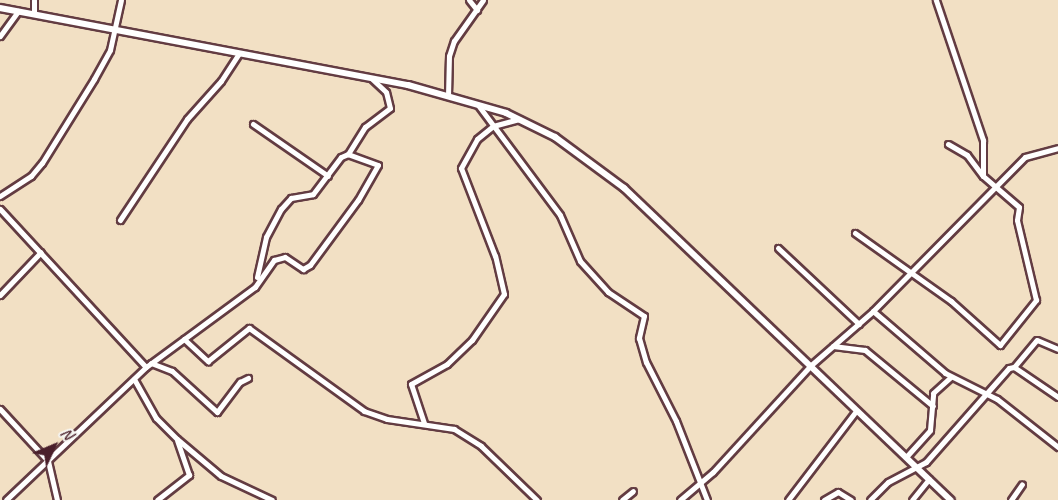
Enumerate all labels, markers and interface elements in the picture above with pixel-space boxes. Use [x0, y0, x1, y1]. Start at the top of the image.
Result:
north arrow [24, 416, 84, 476]
text: N [56, 423, 78, 444]

